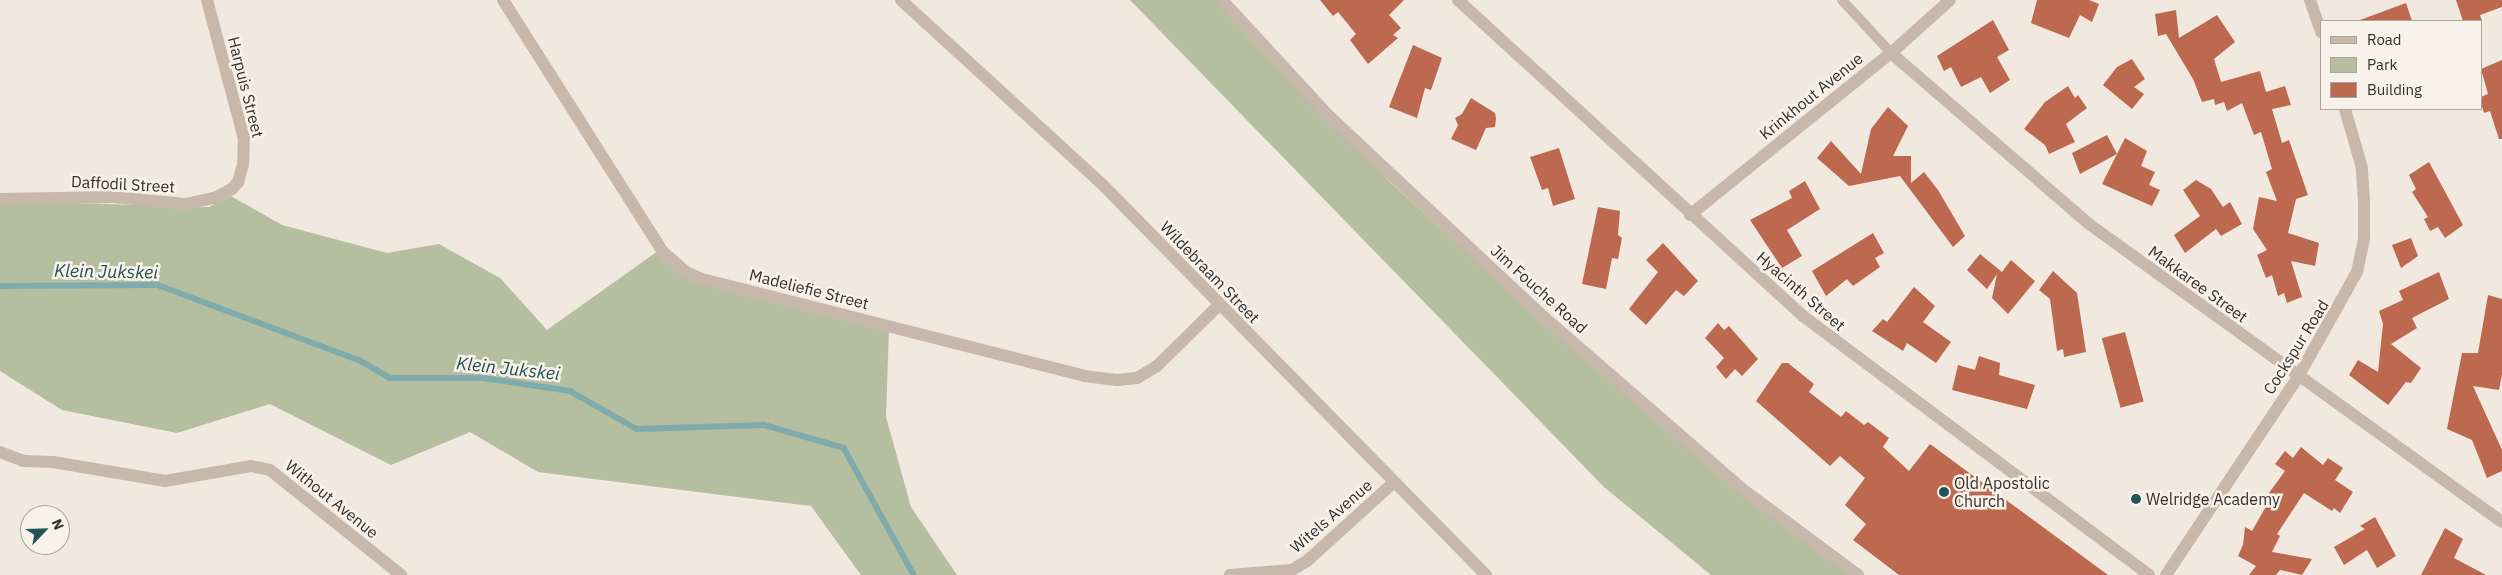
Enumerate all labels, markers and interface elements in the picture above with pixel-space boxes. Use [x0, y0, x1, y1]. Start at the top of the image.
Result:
legend [2320, 20, 2482, 110]
text: Road [2367, 30, 2402, 49]
street label: Harpuis Street [224, 34, 268, 140]
street label: Krinkhout Avenue [1755, 48, 1867, 144]
text: Park [2367, 55, 2397, 74]
text: Building [2367, 80, 2422, 99]
street label: Daffodil Street [71, 172, 175, 196]
street label: Wildebraam Street [1156, 217, 1264, 327]
street label: Jim Fouche Road [1487, 241, 1591, 337]
street label: Makkaree Street [2145, 242, 2251, 326]
street label: Hyacinth Street [1753, 247, 1849, 335]
water label: Klein Jukskei [54, 260, 158, 284]
street label: Madeliefie Street [747, 265, 871, 313]
street label: Cockspur Road [2259, 296, 2333, 398]
water label: Klein Jukskei [455, 353, 561, 385]
street label: Without Avenue [282, 456, 382, 542]
place label: Old Apostolic Church [1954, 473, 2050, 511]
street label: Witels Avenue [1286, 475, 1376, 557]
marker: Old Apostolic Church [1938, 486, 1950, 498]
place label: Welridge Academy [2146, 489, 2280, 509]
marker: Welridge Academy [2130, 493, 2142, 505]
north arrow [20, 505, 70, 555]
text: N [48, 516, 68, 533]

